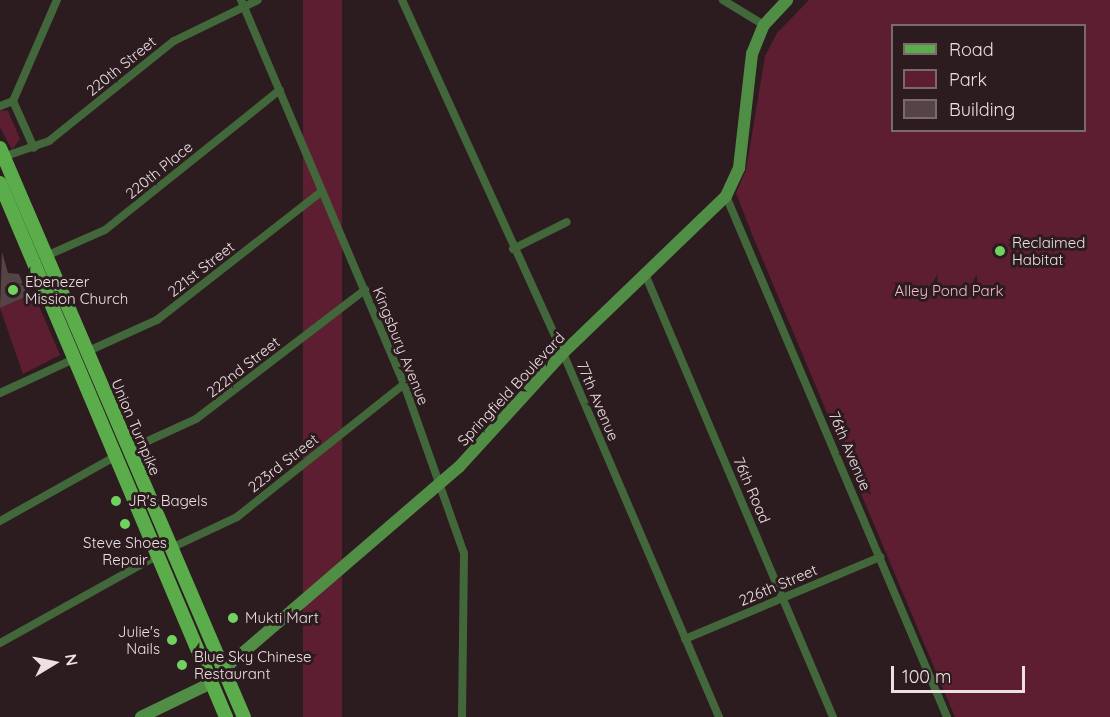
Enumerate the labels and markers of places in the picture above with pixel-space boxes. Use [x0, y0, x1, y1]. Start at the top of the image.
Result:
place label: Reclaimed Habitat [1012, 233, 1085, 268]
marker: Reclaimed Habitat [993, 244, 1007, 258]
place label: Ebenezer Mission Church [25, 272, 128, 307]
marker: Ebenezer Mission Church [6, 283, 20, 297]
place label: JR's Bagels [128, 492, 208, 510]
marker: JR's Bagels [109, 494, 123, 508]
marker: Steve Shoes Repair [118, 517, 132, 531]
place label: Steve Shoes Repair [83, 533, 167, 568]
place label: Mukti Mart [245, 609, 319, 627]
marker: Mukti Mart [226, 611, 240, 625]
place label: Julie's Nails [118, 622, 160, 657]
marker: Julie's Nails [165, 633, 179, 647]
place label: Blue Sky Chinese Restaurant [194, 647, 311, 682]
marker: Blue Sky Chinese Restaurant [175, 658, 189, 672]

